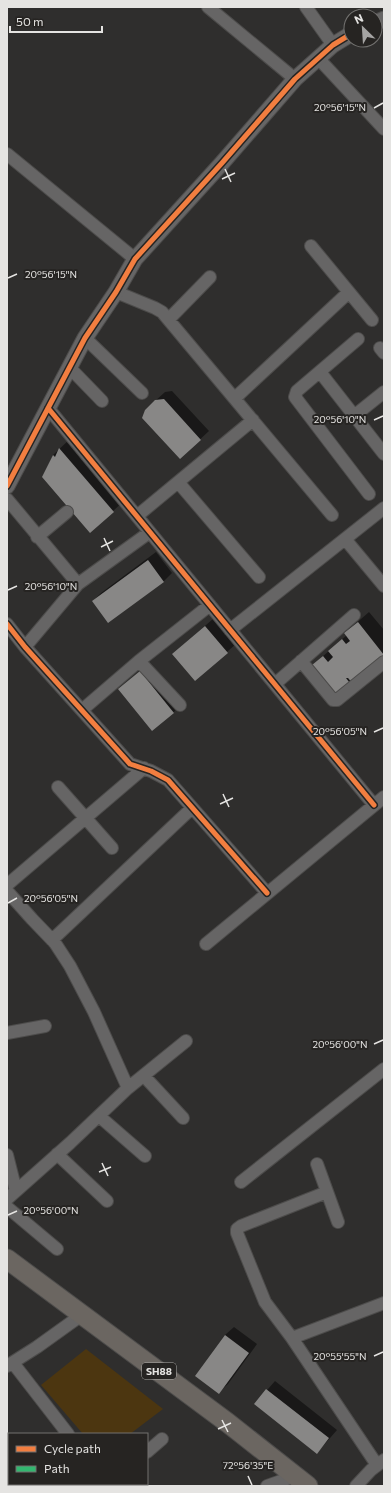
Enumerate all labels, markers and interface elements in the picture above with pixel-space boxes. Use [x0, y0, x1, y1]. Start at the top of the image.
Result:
scale bar [10, 8, 102, 34]
north arrow [343, 8, 383, 48]
text: N [352, 11, 365, 26]
text: 50 m [16, 14, 44, 28]
text: 20°56'15"N [314, 101, 366, 113]
text: 20°56'15"N [25, 268, 77, 280]
text: 20°56'10"N [314, 413, 366, 425]
text: 20°56'10"N [25, 580, 77, 592]
text: 20°56'05"N [313, 725, 367, 737]
text: 20°56'05"N [24, 892, 78, 904]
text: 20°56'00"N [313, 1038, 367, 1050]
text: 20°56'00"N [24, 1204, 78, 1216]
text: 20°55'55"N [314, 1350, 366, 1362]
road number: SH88 [142, 1363, 176, 1379]
legend [8, 1433, 148, 1485]
text: Cycle path [44, 1441, 101, 1455]
text: 72°56'35"E [223, 1459, 273, 1471]
text: Path [44, 1461, 70, 1475]

